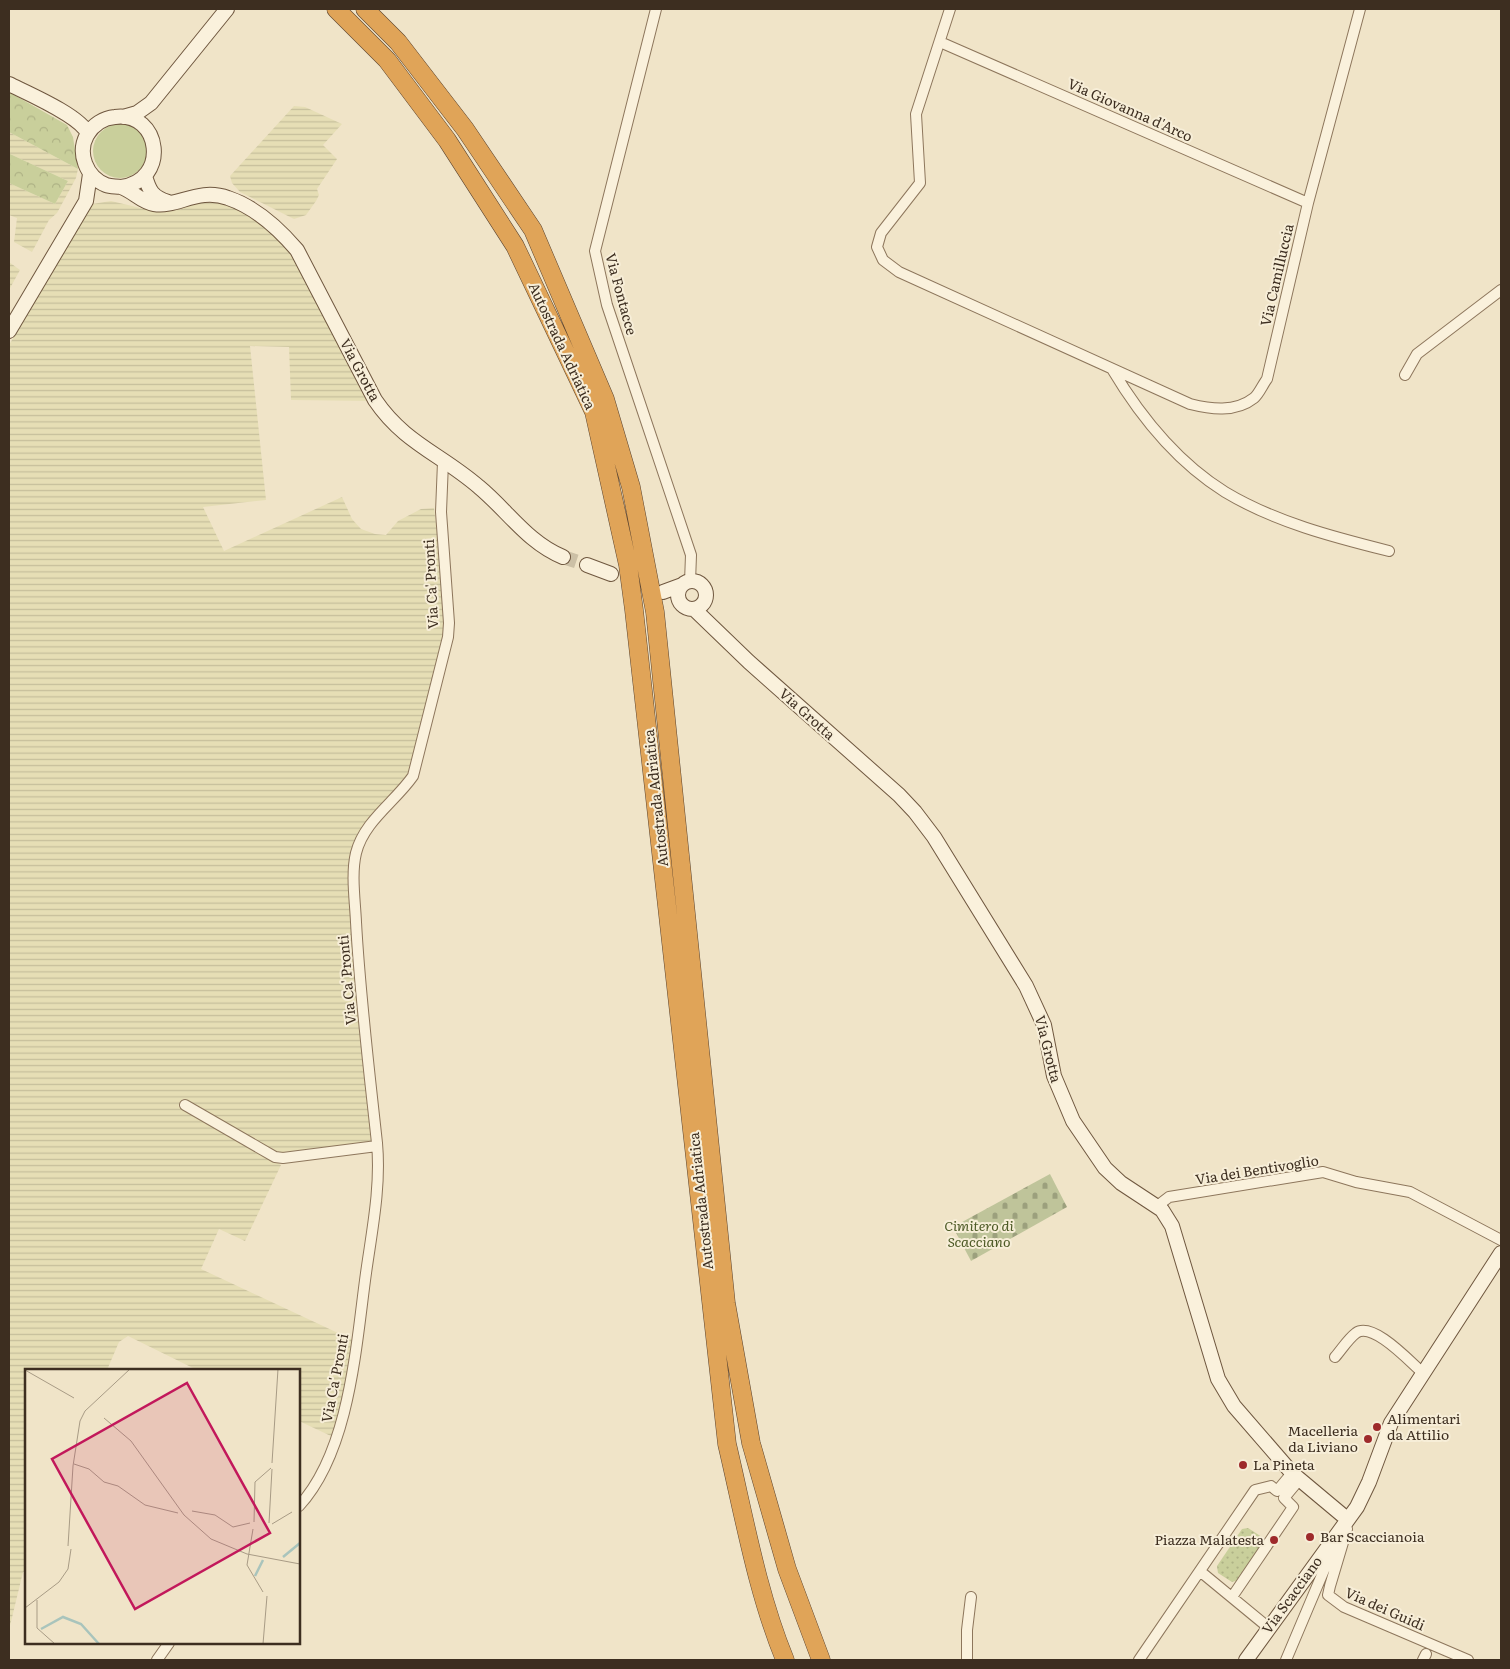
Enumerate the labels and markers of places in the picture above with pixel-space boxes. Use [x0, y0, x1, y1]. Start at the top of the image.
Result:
place label: Alimentari da Attilio [1387, 1408, 1461, 1444]
place label: Macelleria da Liviano [1288, 1420, 1358, 1456]
marker: Alimentari da Attilio [1371, 1421, 1383, 1433]
marker: Macelleria da Liviano [1362, 1433, 1374, 1445]
place label: La Pineta [1253, 1454, 1315, 1474]
marker: La Pineta [1237, 1459, 1249, 1471]
place label: Bar Scaccianoia [1320, 1526, 1425, 1546]
place label: Piazza Malatesta [1154, 1529, 1264, 1549]
marker: Bar Scaccianoia [1304, 1531, 1316, 1543]
marker: Piazza Malatesta [1268, 1534, 1280, 1546]

